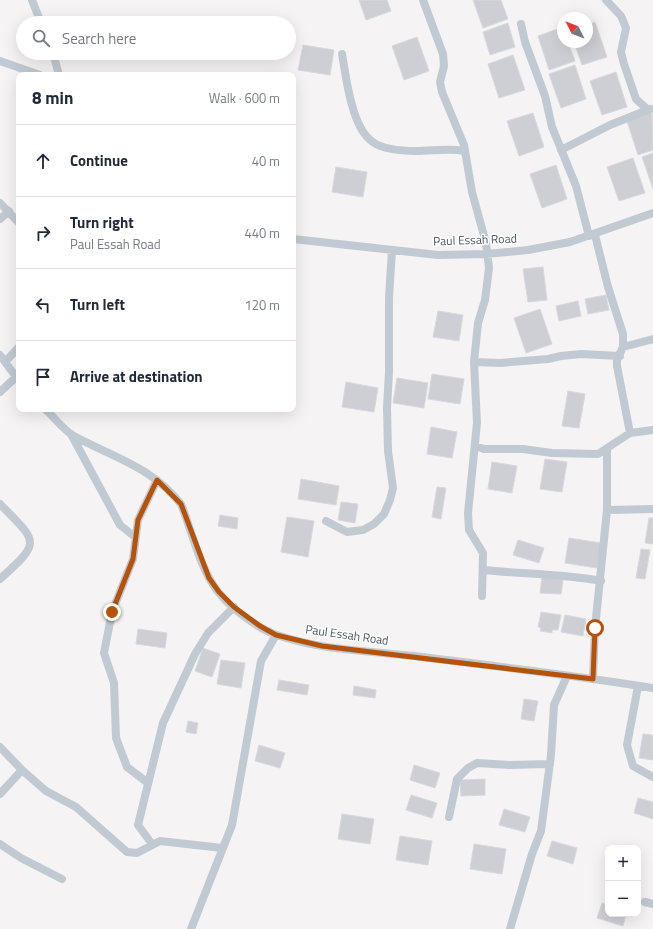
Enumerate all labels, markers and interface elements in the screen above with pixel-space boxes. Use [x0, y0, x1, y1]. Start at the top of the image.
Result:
north arrow [557, 12, 593, 48]
search box [16, 16, 296, 60]
icon: search [30, 27, 52, 49]
text: Search here [62, 27, 136, 50]
text: 8 min [32, 85, 73, 111]
text: Walk · 600 m [209, 88, 280, 108]
text: Continue [70, 149, 128, 172]
icon: ahead [32, 150, 54, 172]
text: 40 m [252, 151, 280, 171]
text: Turn right [70, 211, 134, 234]
icon: right [32, 222, 54, 244]
text: 440 m [244, 223, 280, 243]
street label: Paul Essah Road [433, 229, 517, 250]
text: Paul Essah Road [70, 234, 161, 254]
text: Turn left [70, 293, 125, 316]
icon: left [32, 294, 54, 316]
text: 120 m [244, 295, 280, 315]
text: Arrive at destination [70, 365, 203, 388]
icon: arrive [32, 366, 54, 388]
route end [103, 603, 121, 621]
street label: Paul Essah Road [304, 619, 390, 650]
route start [586, 619, 604, 637]
map controls [605, 845, 641, 917]
button: + [605, 845, 641, 881]
button: − [605, 881, 641, 917]

